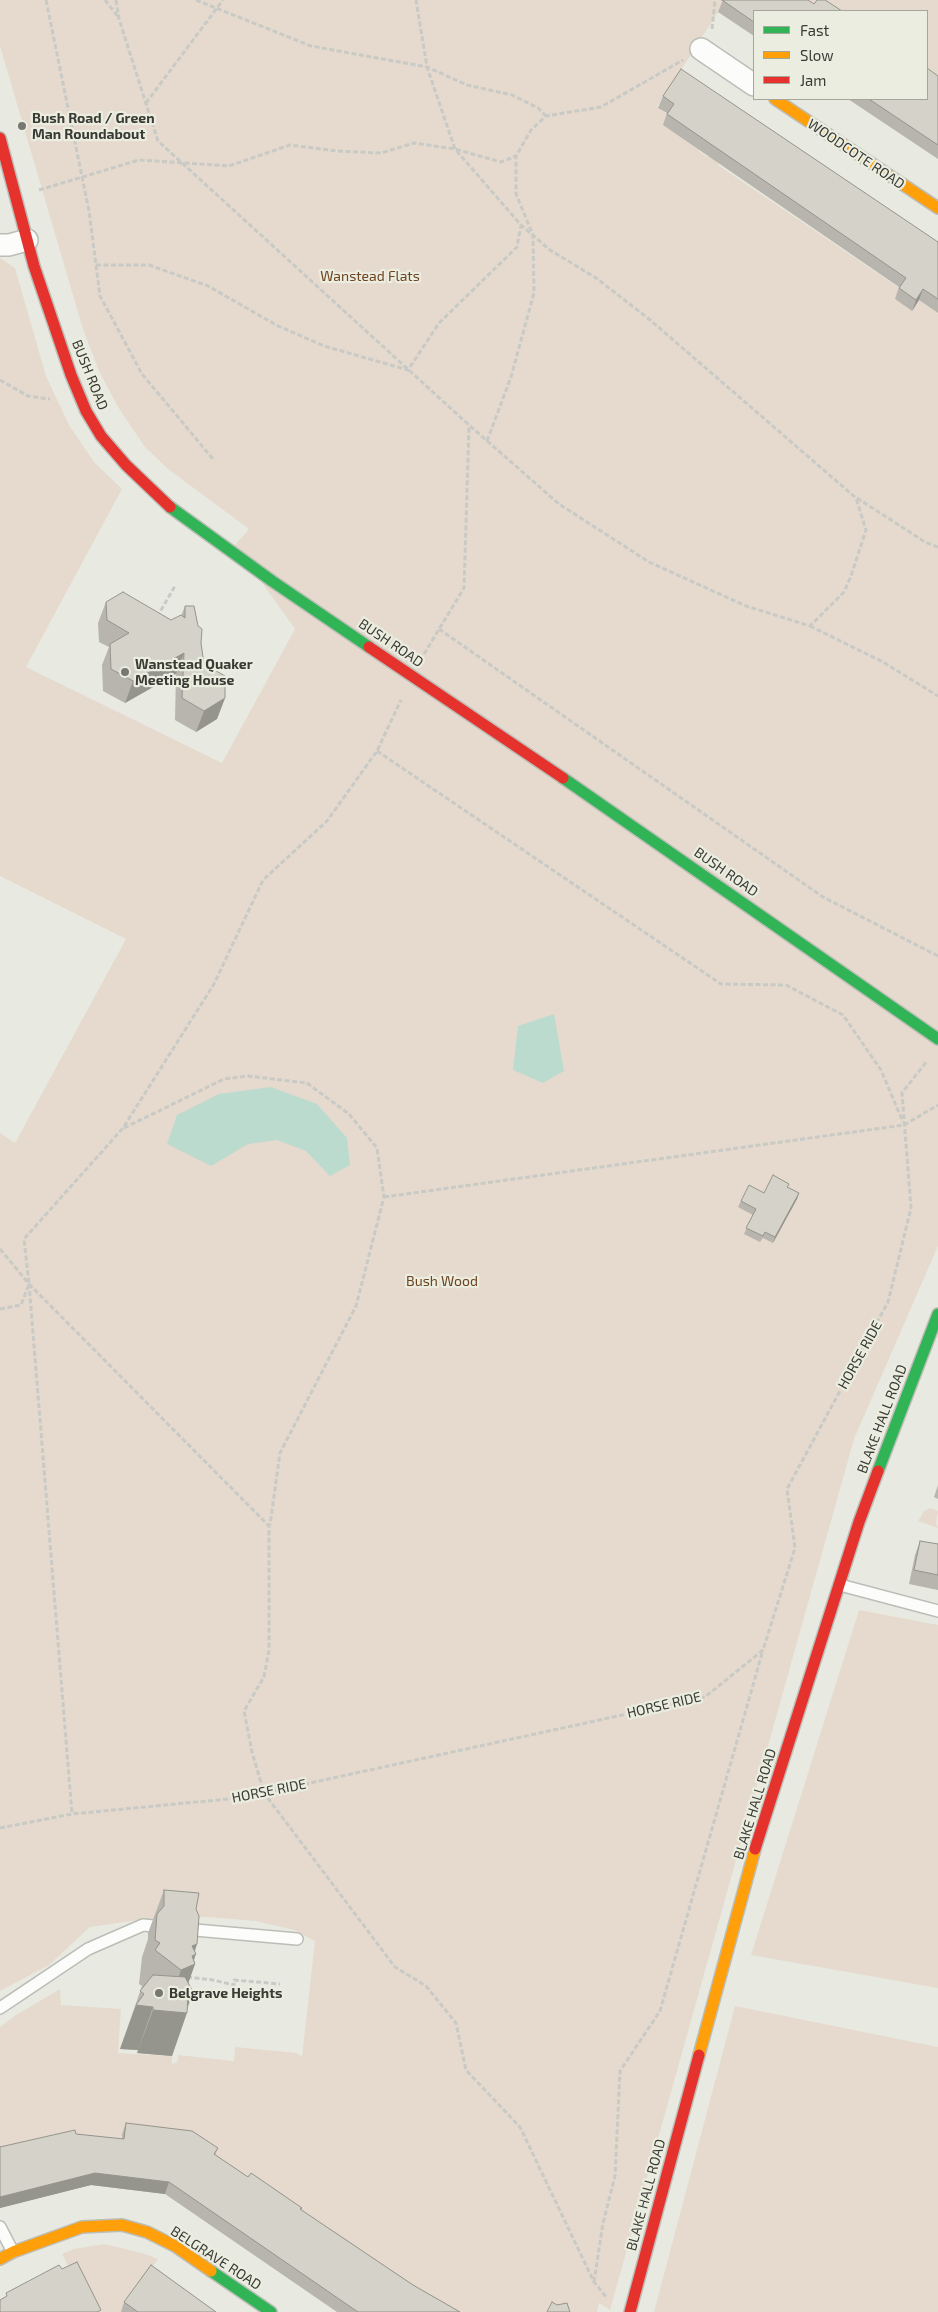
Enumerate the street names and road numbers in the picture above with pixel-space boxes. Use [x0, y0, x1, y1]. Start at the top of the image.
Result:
street label: WOODCOTE ROAD [804, 115, 908, 193]
street label: BUSH ROAD [68, 337, 112, 413]
street label: BUSH ROAD [356, 615, 426, 671]
street label: BUSH ROAD [691, 844, 761, 900]
street label: HORSE RIDE [834, 1318, 886, 1392]
street label: BLAKE HALL ROAD [854, 1362, 910, 1476]
street label: HORSE RIDE [625, 1688, 703, 1722]
street label: BLAKE HALL ROAD [730, 1746, 780, 1862]
street label: HORSE RIDE [230, 1776, 308, 1806]
street label: BLAKE HALL ROAD [623, 2137, 669, 2253]
street label: BELGRAVE ROAD [168, 2222, 264, 2294]

